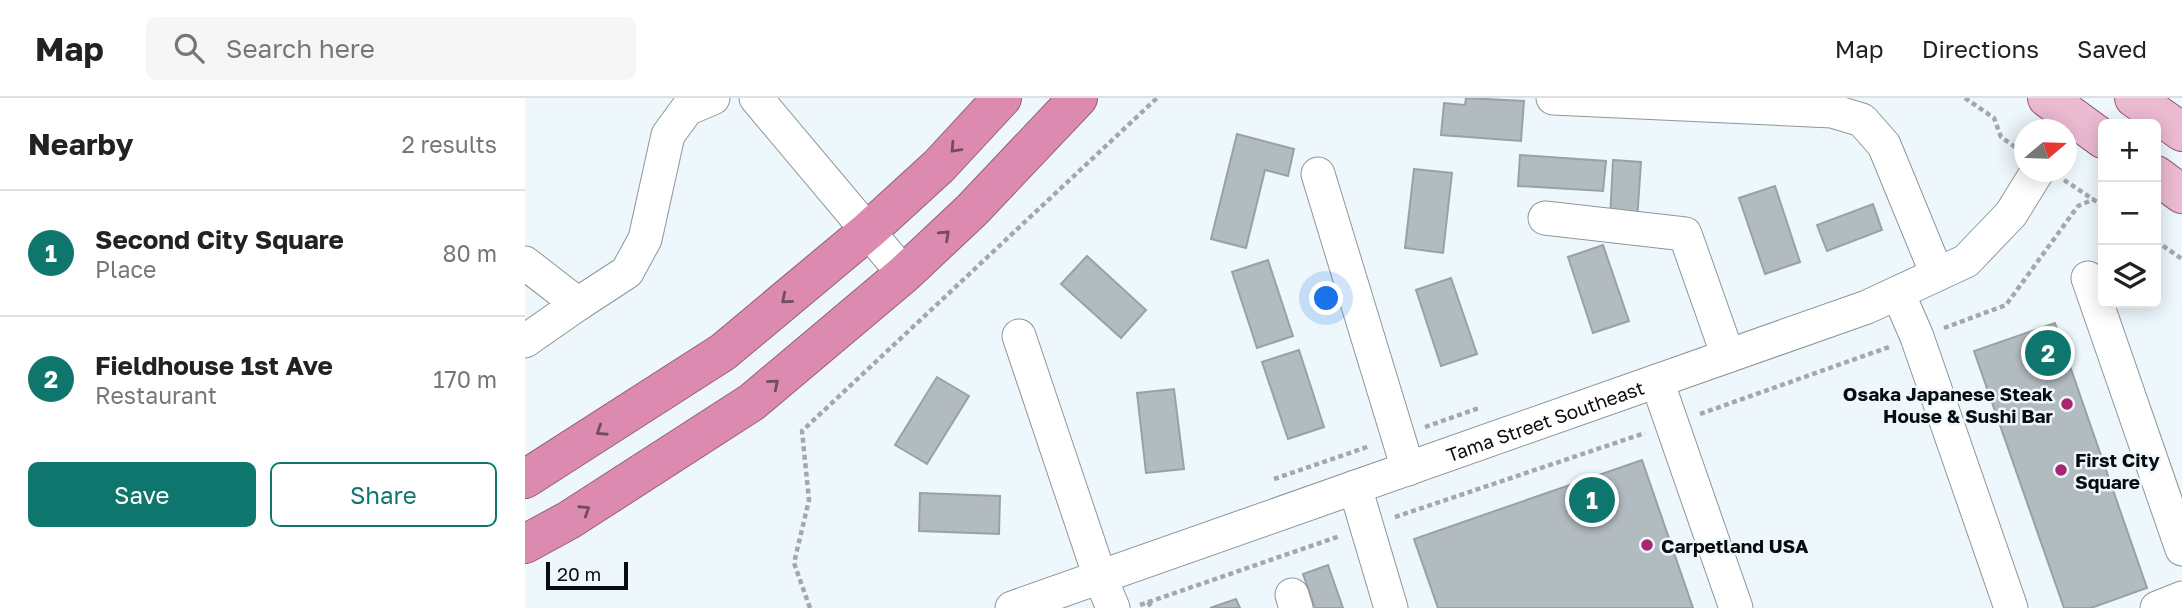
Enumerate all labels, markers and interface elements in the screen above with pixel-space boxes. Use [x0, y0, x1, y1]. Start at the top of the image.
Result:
search box [146, 17, 636, 80]
text: Map [35, 29, 104, 68]
icon: search [170, 29, 208, 67]
text: Search here [226, 33, 375, 64]
text: Map [1835, 34, 1884, 63]
text: Directions [1922, 34, 2039, 63]
text: Saved [2077, 34, 2147, 63]
north arrow [2014, 119, 2077, 182]
map controls [2098, 119, 2161, 308]
button: + [2098, 119, 2161, 182]
text: Nearby [28, 126, 133, 162]
text: 2 results [401, 130, 497, 158]
one-way arrow [951, 140, 964, 153]
button: − [2098, 182, 2161, 245]
text: Second City Square [95, 224, 344, 255]
one-way arrow [937, 231, 950, 243]
text: 1 [45, 239, 57, 267]
text: 80 m [443, 239, 497, 267]
button: layers [2098, 245, 2161, 308]
text: Place [95, 255, 156, 283]
your location [1309, 281, 1343, 315]
one-way arrow [781, 291, 794, 304]
pin: 2 [2025, 327, 2071, 379]
text: Fieldhouse 1st Ave [95, 350, 333, 381]
text: 2 [44, 365, 58, 393]
text: 170 m [433, 365, 497, 393]
street label: Tama Street Southeast [1443, 375, 1647, 466]
one-way arrow [765, 380, 778, 392]
text: Restaurant [95, 381, 217, 409]
place label: Osaka Japanese Steak House & Sushi Bar [1843, 382, 2054, 427]
marker: Osaka Japanese Steak House & Sushi Bar [2059, 396, 2075, 412]
one-way arrow [596, 423, 609, 435]
place label: First City Square [2075, 448, 2160, 493]
button: Save [28, 462, 256, 527]
button: Share [270, 462, 497, 527]
marker: First City Square [2053, 462, 2069, 478]
pin: 1 [1569, 474, 1615, 526]
one-way arrow [577, 506, 590, 519]
place label: Carpetland USA [1661, 534, 1809, 557]
marker: Carpetland USA [1639, 537, 1655, 553]
scale bar [546, 559, 628, 591]
text: 20 m [557, 562, 601, 585]

